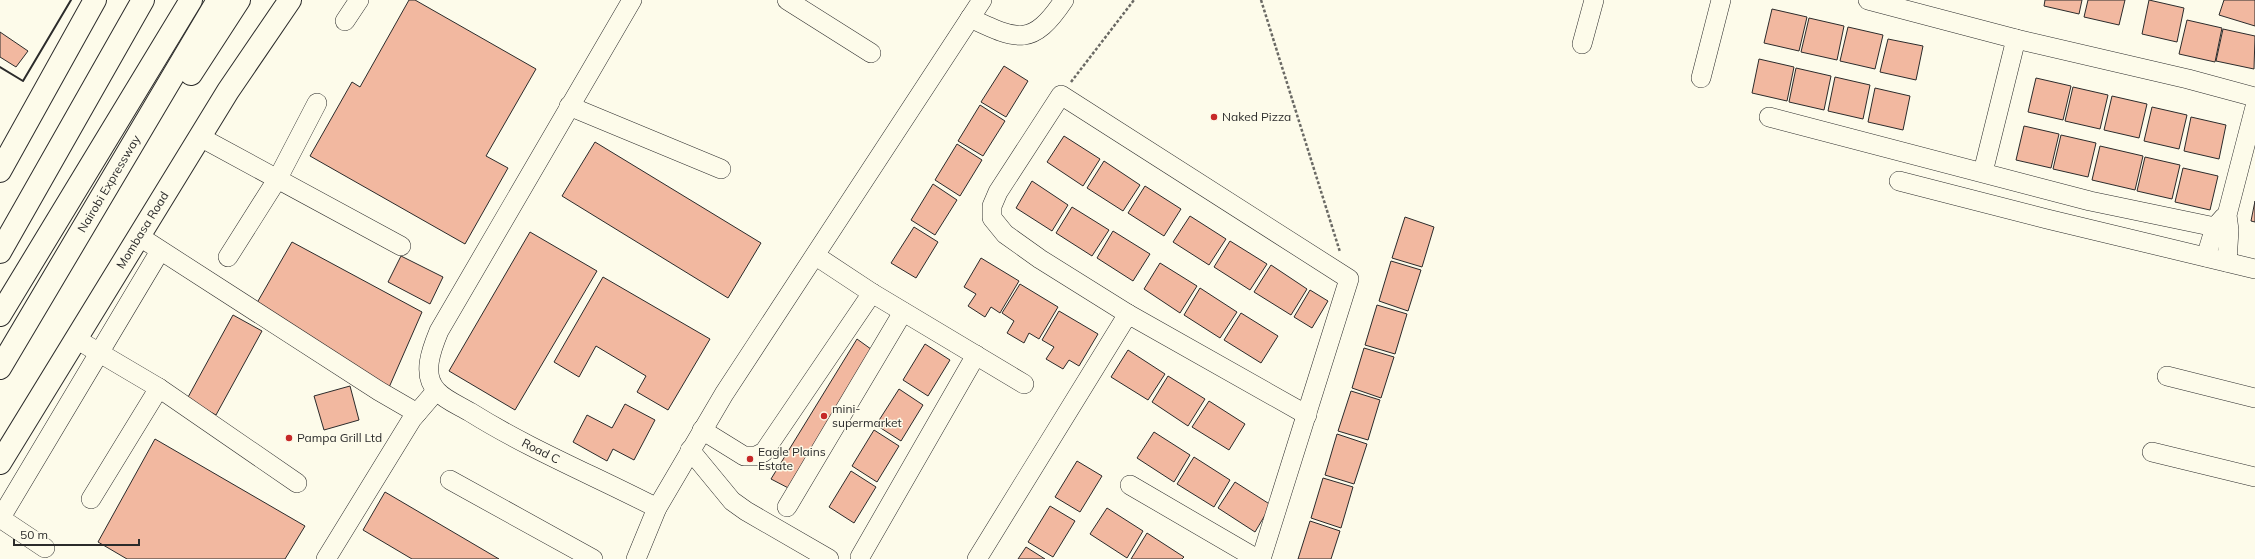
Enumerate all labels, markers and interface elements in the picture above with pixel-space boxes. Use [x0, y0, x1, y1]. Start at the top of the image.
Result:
place label: Naked Pizza [1222, 109, 1291, 124]
marker: Naked Pizza [1209, 112, 1219, 122]
street label: Nairobi Expressway [74, 132, 144, 235]
street label: Mombasa Road [113, 189, 172, 271]
place label: mini- supermarket [832, 401, 902, 430]
marker: mini- supermarket [819, 411, 829, 421]
place label: Pampa Grill Ltd [297, 430, 382, 445]
marker: Pampa Grill Ltd [284, 433, 294, 443]
street label: Road C [519, 435, 563, 467]
place label: Eagle Plains Estate [758, 444, 826, 473]
marker: Eagle Plains Estate [745, 454, 755, 464]
scale bar [14, 521, 139, 547]
text: 50 m [20, 527, 48, 542]

